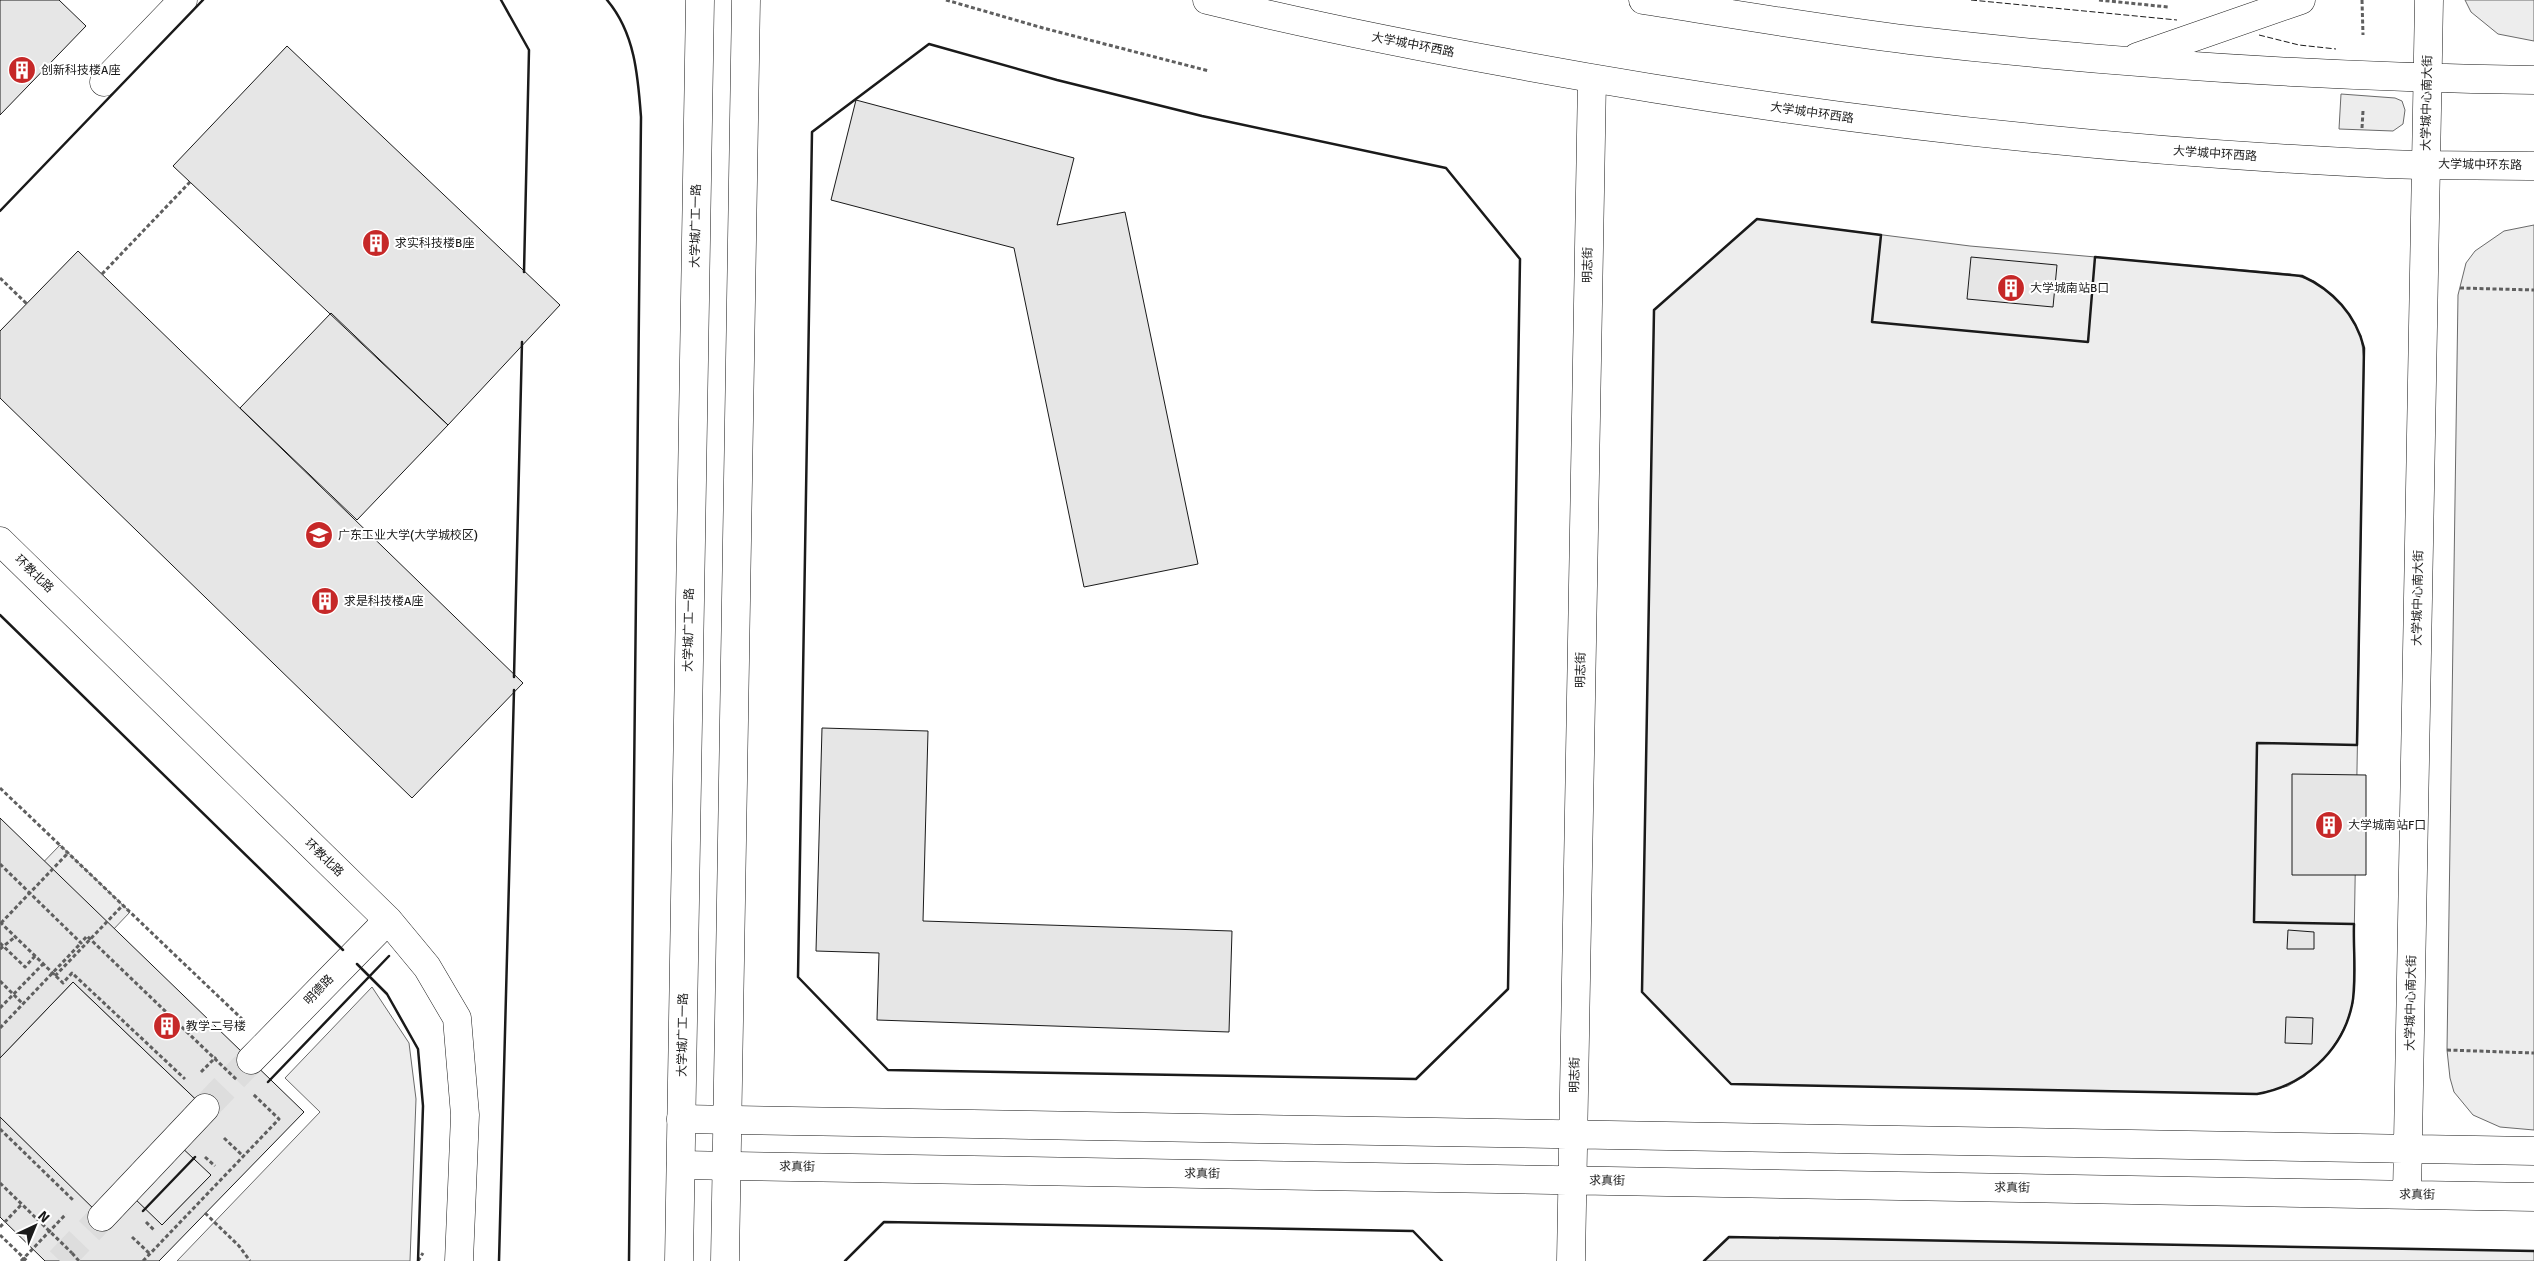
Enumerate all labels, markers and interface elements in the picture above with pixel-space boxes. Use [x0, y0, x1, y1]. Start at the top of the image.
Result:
street label: 大学城中环西路 [1370, 30, 1456, 60]
building icon: 创新科技楼A座 [7, 55, 37, 85]
street label: 大学城中心南大街 [2419, 55, 2435, 151]
place label: 创新科技楼A座 [41, 63, 120, 78]
street label: 大学城中环西路 [1769, 100, 1855, 126]
street label: 大学城中环西路 [2173, 144, 2257, 164]
street label: 大学城中环东路 [2438, 157, 2522, 173]
street label: 大学城广工一路 [688, 184, 704, 268]
building icon: 求实科技楼B座 [361, 228, 391, 258]
place label: 求实科技楼B座 [395, 236, 474, 251]
street label: 明志街 [1580, 247, 1596, 283]
building icon: 大学城南站B口 [1996, 273, 2026, 303]
place label: 大学城南站B口 [2030, 281, 2109, 296]
school or university icon: 广东工业大学(大学城校区) [304, 520, 334, 550]
place label: 广东工业大学(大学城校区) [338, 528, 478, 543]
street label: 大学城中心南大街 [2410, 550, 2426, 646]
street label: 环教北路 [12, 552, 56, 596]
building icon: 求是科技楼A座 [310, 586, 340, 616]
street label: 大学城广工一路 [681, 588, 697, 672]
place label: 求是科技楼A座 [344, 594, 423, 609]
street label: 明志街 [1573, 652, 1589, 688]
building icon: 大学城南站F口 [2314, 810, 2344, 840]
place label: 大学城南站F口 [2348, 818, 2426, 833]
street label: 环教北路 [302, 836, 346, 880]
street label: 大学城中心南大街 [2403, 955, 2419, 1051]
street label: 明德路 [301, 972, 337, 1008]
street label: 大学城广工一路 [675, 993, 691, 1077]
building icon: 教学二号楼 [152, 1011, 182, 1041]
place label: 教学二号楼 [186, 1019, 246, 1034]
street label: 明志街 [1567, 1057, 1583, 1093]
street label: 求真街 [779, 1159, 815, 1175]
street label: 求真街 [1184, 1166, 1220, 1182]
street label: 求真街 [1589, 1173, 1625, 1189]
street label: 求真街 [1994, 1180, 2030, 1196]
street label: 求真街 [2399, 1187, 2435, 1203]
north arrow [10, 1201, 60, 1251]
text: N [34, 1208, 53, 1227]

